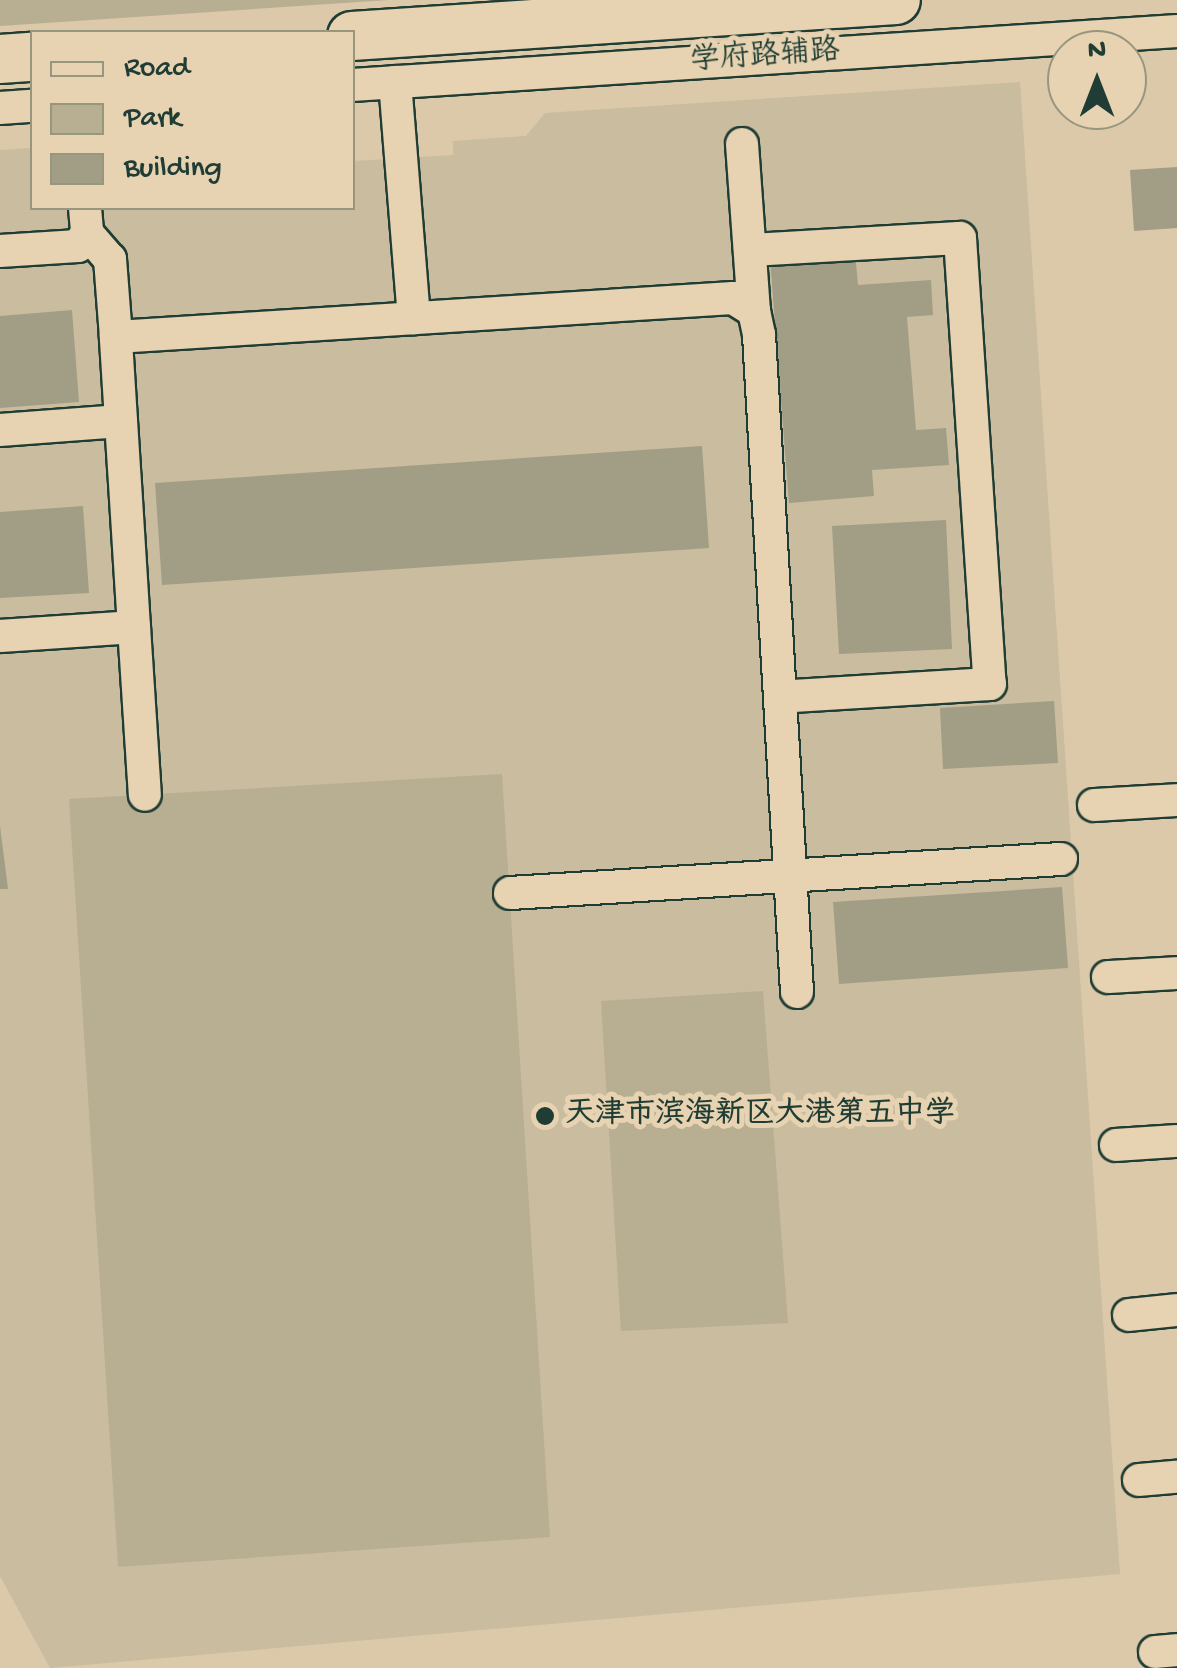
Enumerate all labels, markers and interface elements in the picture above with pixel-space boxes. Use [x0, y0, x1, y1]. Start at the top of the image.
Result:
legend [30, 30, 355, 210]
north arrow [1047, 30, 1147, 130]
street label: 学府路辅路 [689, 35, 841, 81]
text: N [1088, 35, 1106, 68]
text: Road [124, 52, 190, 87]
text: Park [124, 102, 181, 137]
text: Building [124, 152, 222, 187]
place label: 天津市滨海新区大港第五中学 [565, 1098, 955, 1134]
marker: 天津市滨海新区大港第五中学 [534, 1105, 556, 1127]

